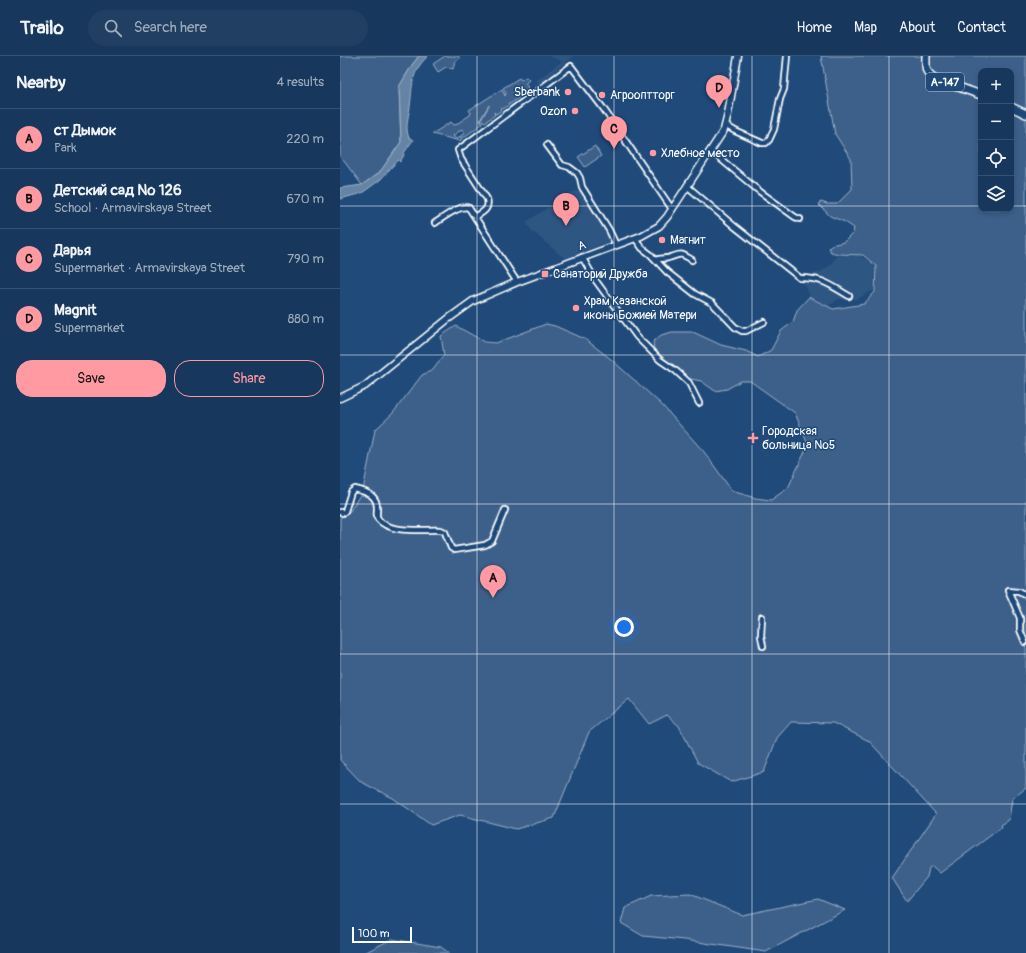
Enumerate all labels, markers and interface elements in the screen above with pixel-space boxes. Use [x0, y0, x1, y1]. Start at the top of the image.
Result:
search box [88, 10, 368, 46]
text: Trailo [20, 16, 64, 40]
icon: search [102, 17, 124, 39]
text: Search here [134, 18, 207, 37]
text: Home [797, 19, 832, 36]
text: Map [854, 19, 877, 36]
text: About [899, 19, 935, 36]
text: Contact [957, 19, 1006, 36]
map controls [978, 68, 1014, 212]
button: + [978, 68, 1014, 104]
text: Nearby [16, 72, 65, 93]
road number: А-147 [926, 73, 964, 91]
text: 4 results [277, 74, 324, 90]
pin: D [706, 75, 732, 108]
place label: Sberbank [514, 85, 560, 100]
marker: Sberbank [563, 87, 573, 97]
place label: Агрооптторг [610, 88, 675, 103]
marker: Агрооптторг [597, 90, 607, 100]
place label: Ozon [540, 104, 567, 119]
button: − [978, 104, 1014, 140]
marker: Ozon [570, 106, 580, 116]
pin: C [601, 116, 627, 149]
text: ст Дымок [54, 121, 116, 140]
text: A [25, 131, 33, 147]
text: 220 m [286, 131, 324, 147]
text: Park [54, 140, 77, 156]
button: locate [978, 140, 1014, 176]
place label: Хлебное место [661, 146, 740, 161]
marker: Хлебное место [648, 148, 658, 158]
button: layers [978, 176, 1014, 212]
text: Детский сад № 126 [54, 181, 182, 200]
text: B [25, 191, 33, 207]
text: 670 m [286, 191, 324, 207]
pin: B [553, 193, 579, 226]
text: School · Armavirskaya Street [54, 200, 212, 216]
place label: Магнит [670, 233, 706, 248]
marker: Магнит [657, 235, 667, 245]
street label: A [576, 238, 588, 254]
text: Дарья [54, 241, 91, 260]
text: C [25, 251, 33, 267]
text: 790 m [287, 251, 324, 267]
text: Supermarket · Armavirskaya Street [54, 260, 245, 276]
place label: Санаторий Дружба [553, 267, 648, 282]
marker: Санаторий Дружба [540, 269, 550, 279]
place label: Храм Казанской иконы Божией Матери [584, 294, 697, 323]
text: Magnit [54, 301, 97, 320]
marker: Храм Казанской иконы Божией Матери [571, 303, 581, 313]
text: D [25, 311, 33, 327]
text: 880 m [288, 311, 324, 327]
text: Supermarket [54, 320, 125, 336]
button: Save [16, 360, 166, 397]
button: Share [174, 360, 324, 397]
place label: Городская больница №5 [762, 424, 835, 453]
marker: Городская больница №5 [747, 432, 759, 444]
pin: A [480, 565, 506, 598]
your location [614, 617, 634, 637]
scale bar [352, 925, 412, 944]
text: 100 m [358, 927, 389, 940]

